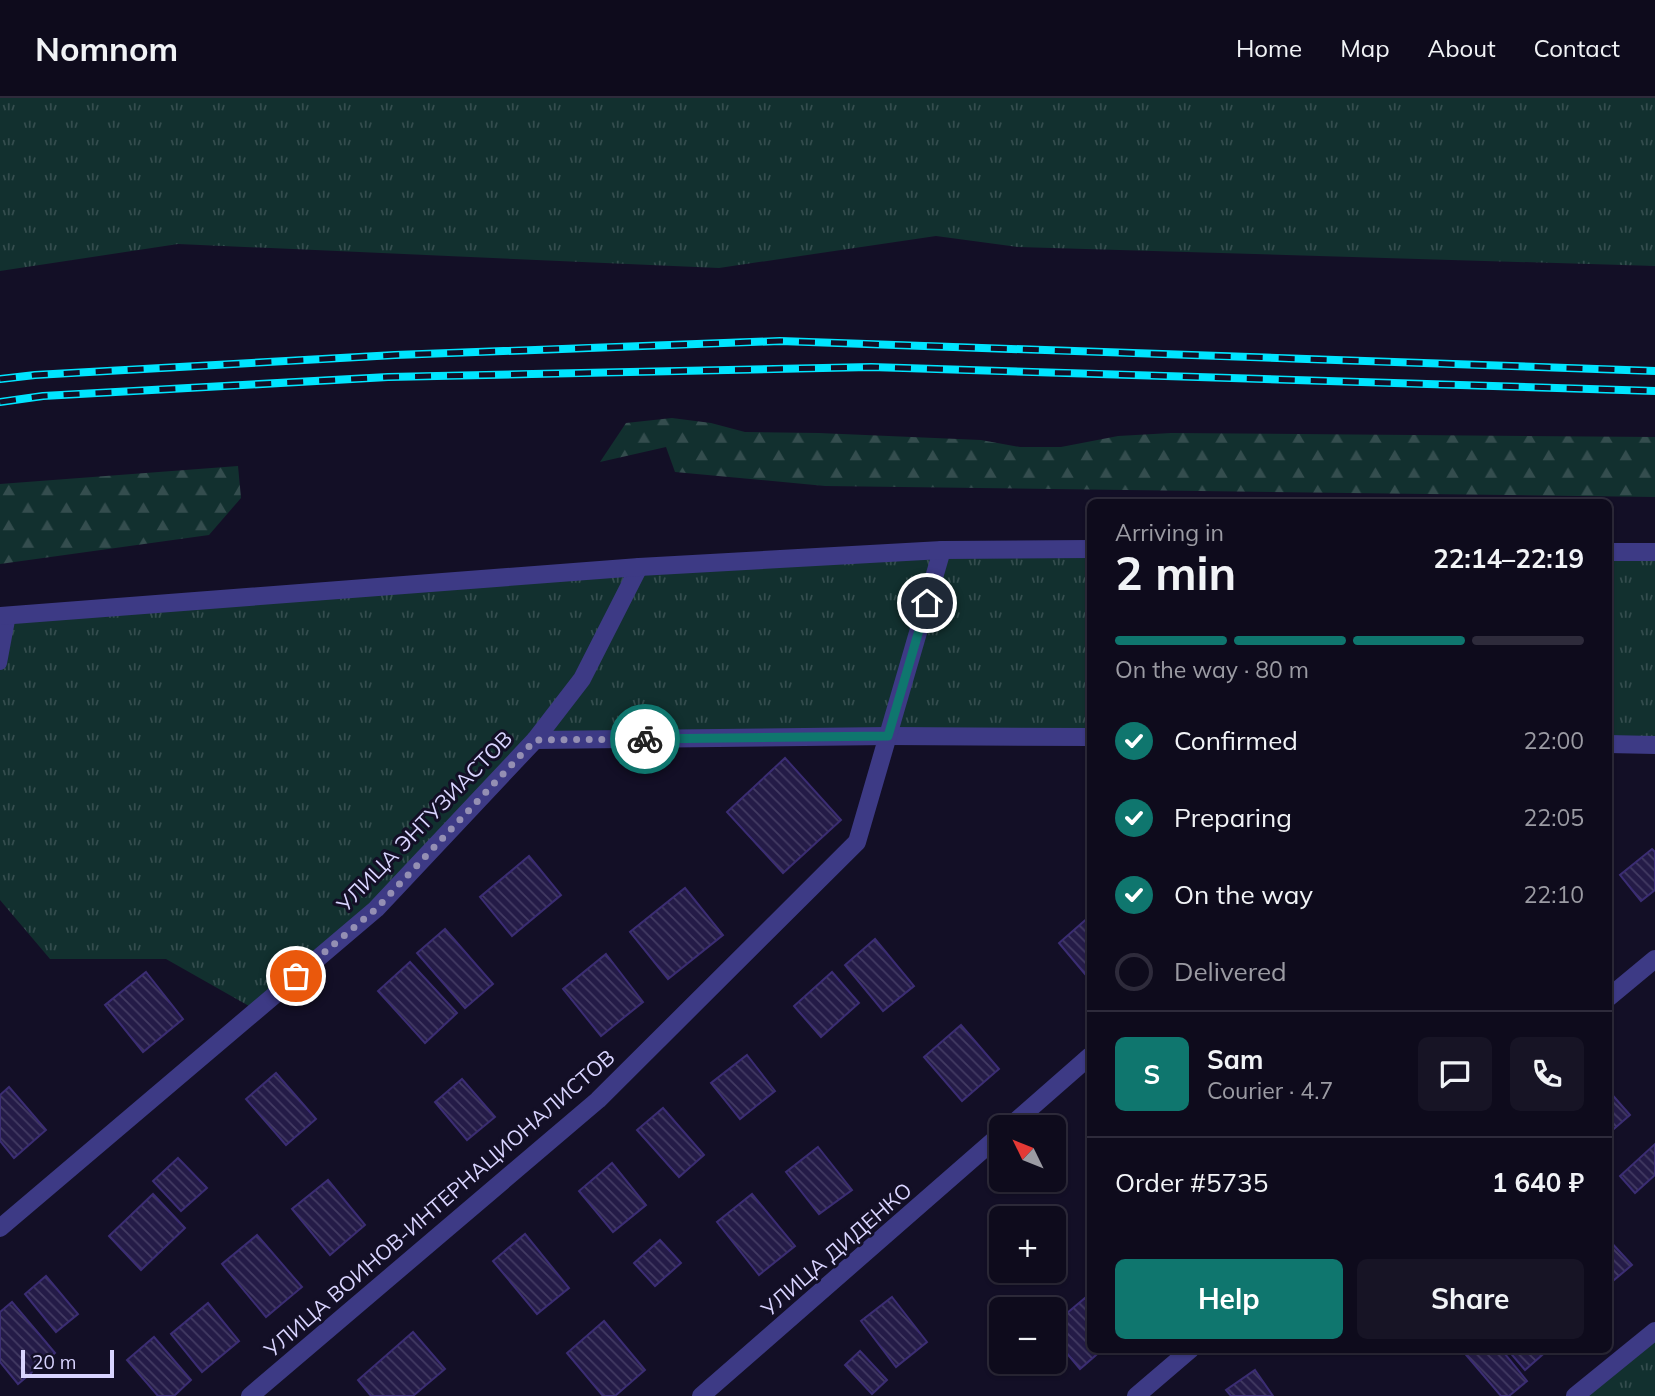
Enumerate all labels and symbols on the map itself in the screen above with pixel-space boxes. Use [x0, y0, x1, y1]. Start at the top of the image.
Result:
pin [897, 573, 957, 633]
courier [610, 704, 680, 774]
street label: УЛИЦА ЭНТУЗИАСТОВ [330, 725, 517, 918]
pin [266, 946, 326, 1006]
street label: УЛИЦА ВОИНОВ-ИНТЕРНАЦИОНАЛИСТОВ [258, 1044, 619, 1363]
north arrow [989, 1115, 1066, 1192]
street label: УЛИЦА ДИДЕНКО [755, 1176, 917, 1322]
scale bar [21, 1347, 114, 1379]

